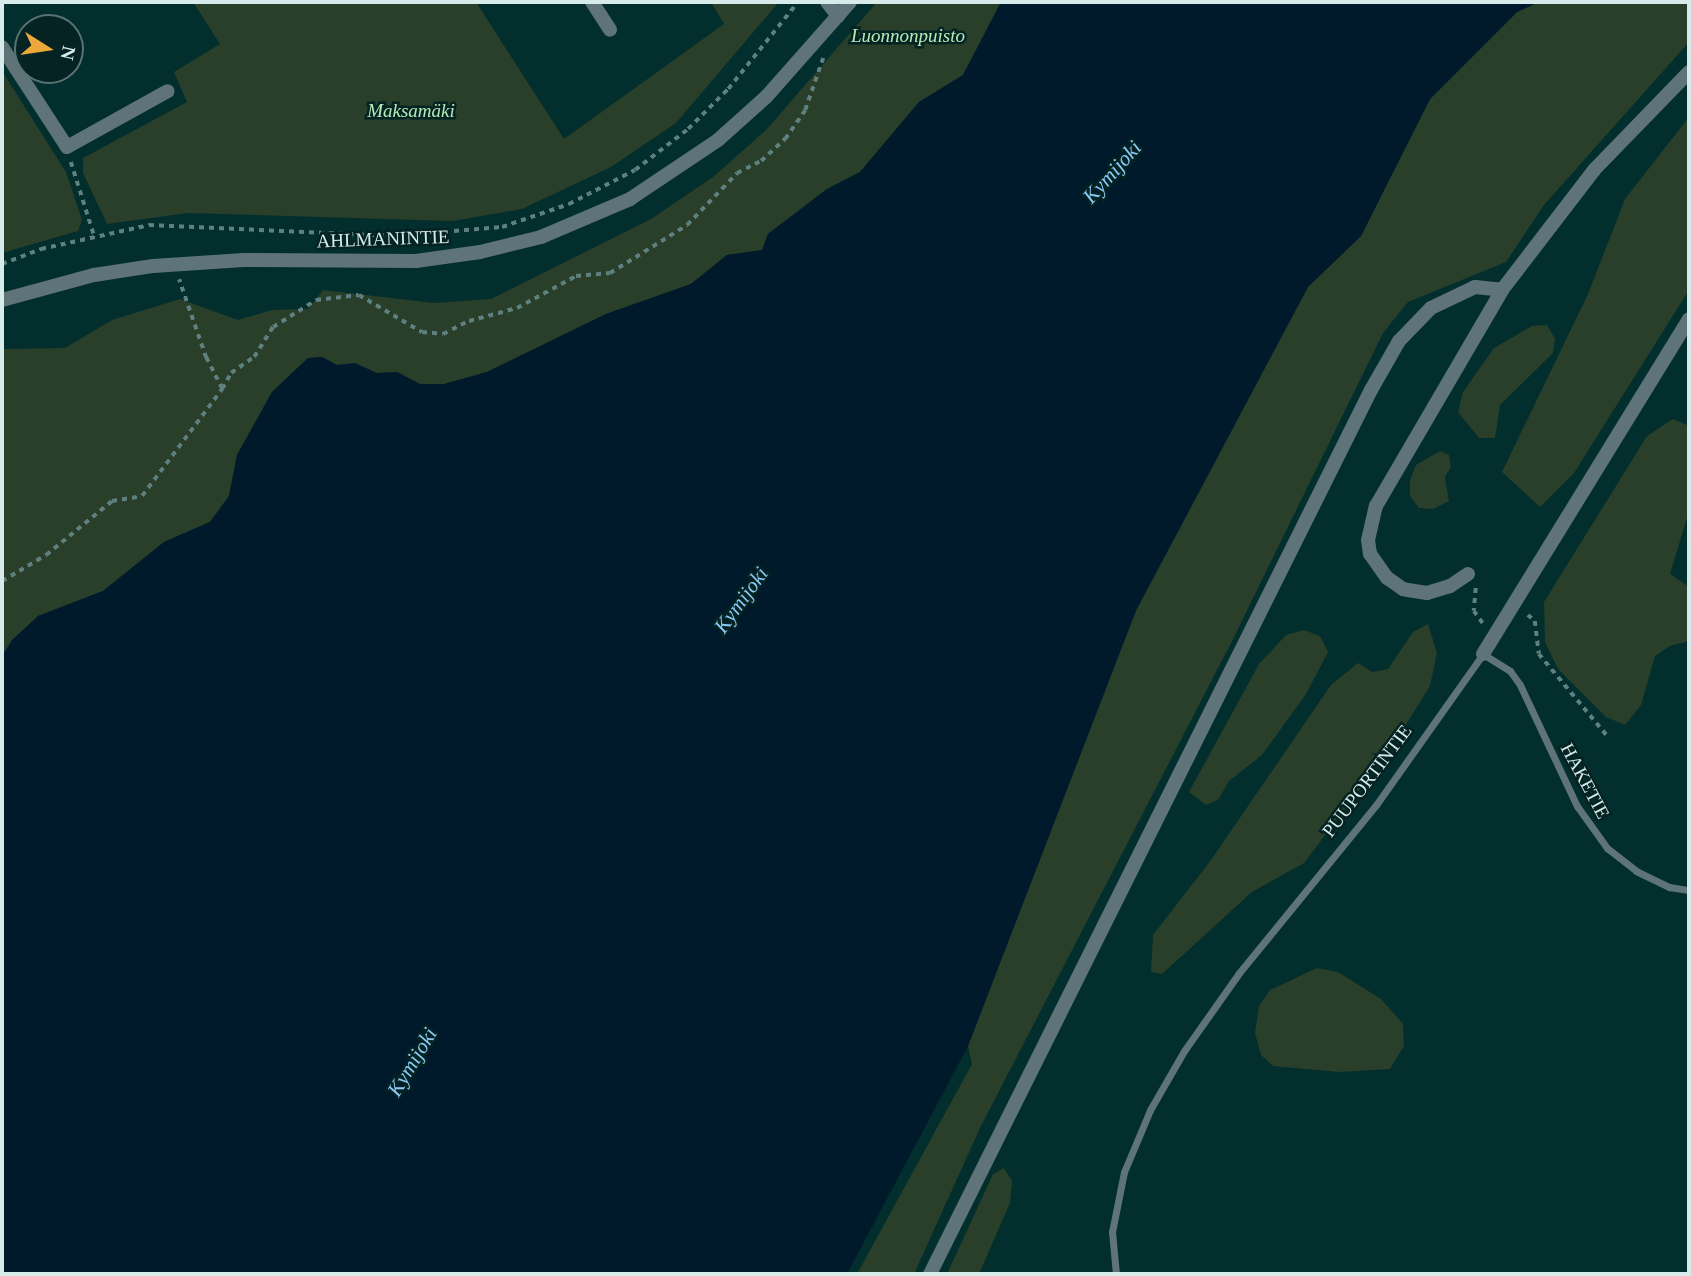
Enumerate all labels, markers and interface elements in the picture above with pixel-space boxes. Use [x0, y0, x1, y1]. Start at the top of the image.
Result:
north arrow [14, 14, 84, 84]
park label: Luonnonpuisto [851, 25, 965, 47]
text: N [56, 44, 80, 62]
park label: Maksamäki [367, 100, 455, 122]
water label: Kymijoki [1077, 135, 1147, 209]
street label: AHLMANINTIE [316, 225, 450, 253]
water label: Kymijoki [709, 562, 773, 638]
street label: PUUPORTINTIE [1317, 720, 1417, 842]
street label: HAKETIE [1556, 739, 1614, 823]
water label: Kymijoki [382, 1023, 442, 1101]

